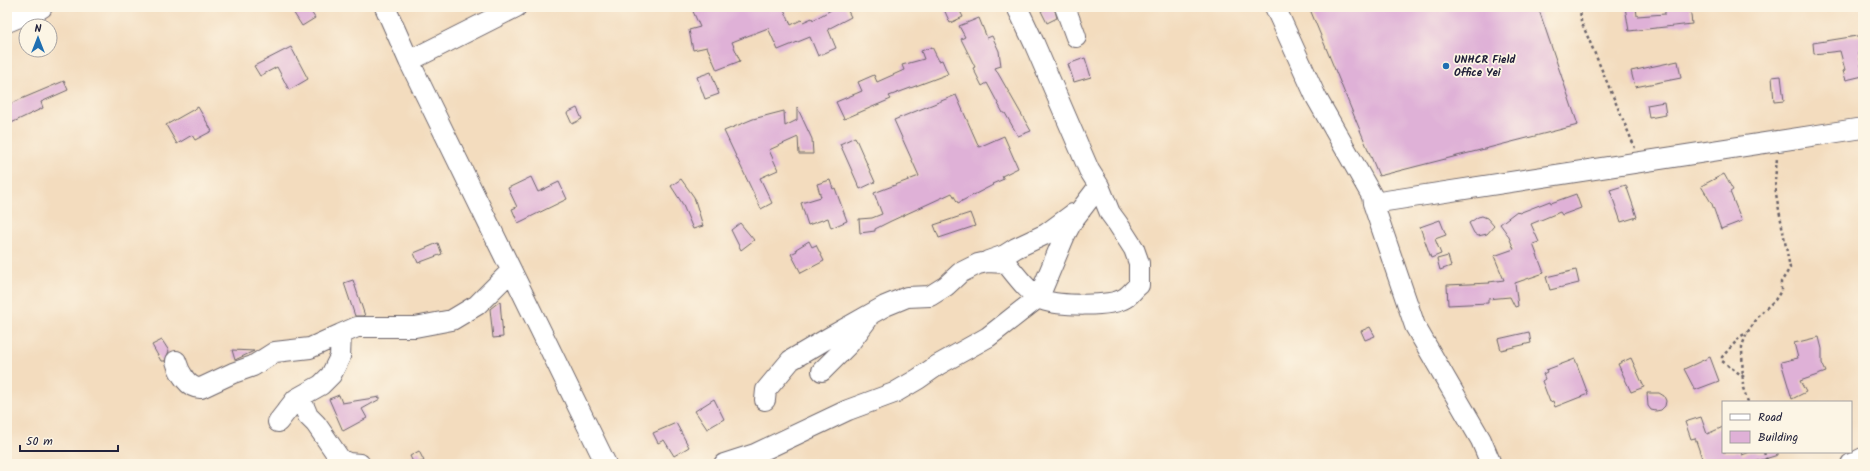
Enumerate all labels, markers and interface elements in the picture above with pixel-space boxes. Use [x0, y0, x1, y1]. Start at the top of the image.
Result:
north arrow [18, 18, 58, 58]
text: N [35, 20, 42, 38]
place label: UNHCR Field Office Yei [1454, 51, 1516, 82]
marker: UNHCR Field Office Yei [1441, 61, 1451, 71]
legend [1722, 401, 1852, 453]
text: Road [1758, 408, 1783, 427]
scale bar [20, 427, 118, 453]
text: Building [1758, 428, 1798, 447]
text: 50 m [26, 432, 53, 451]

